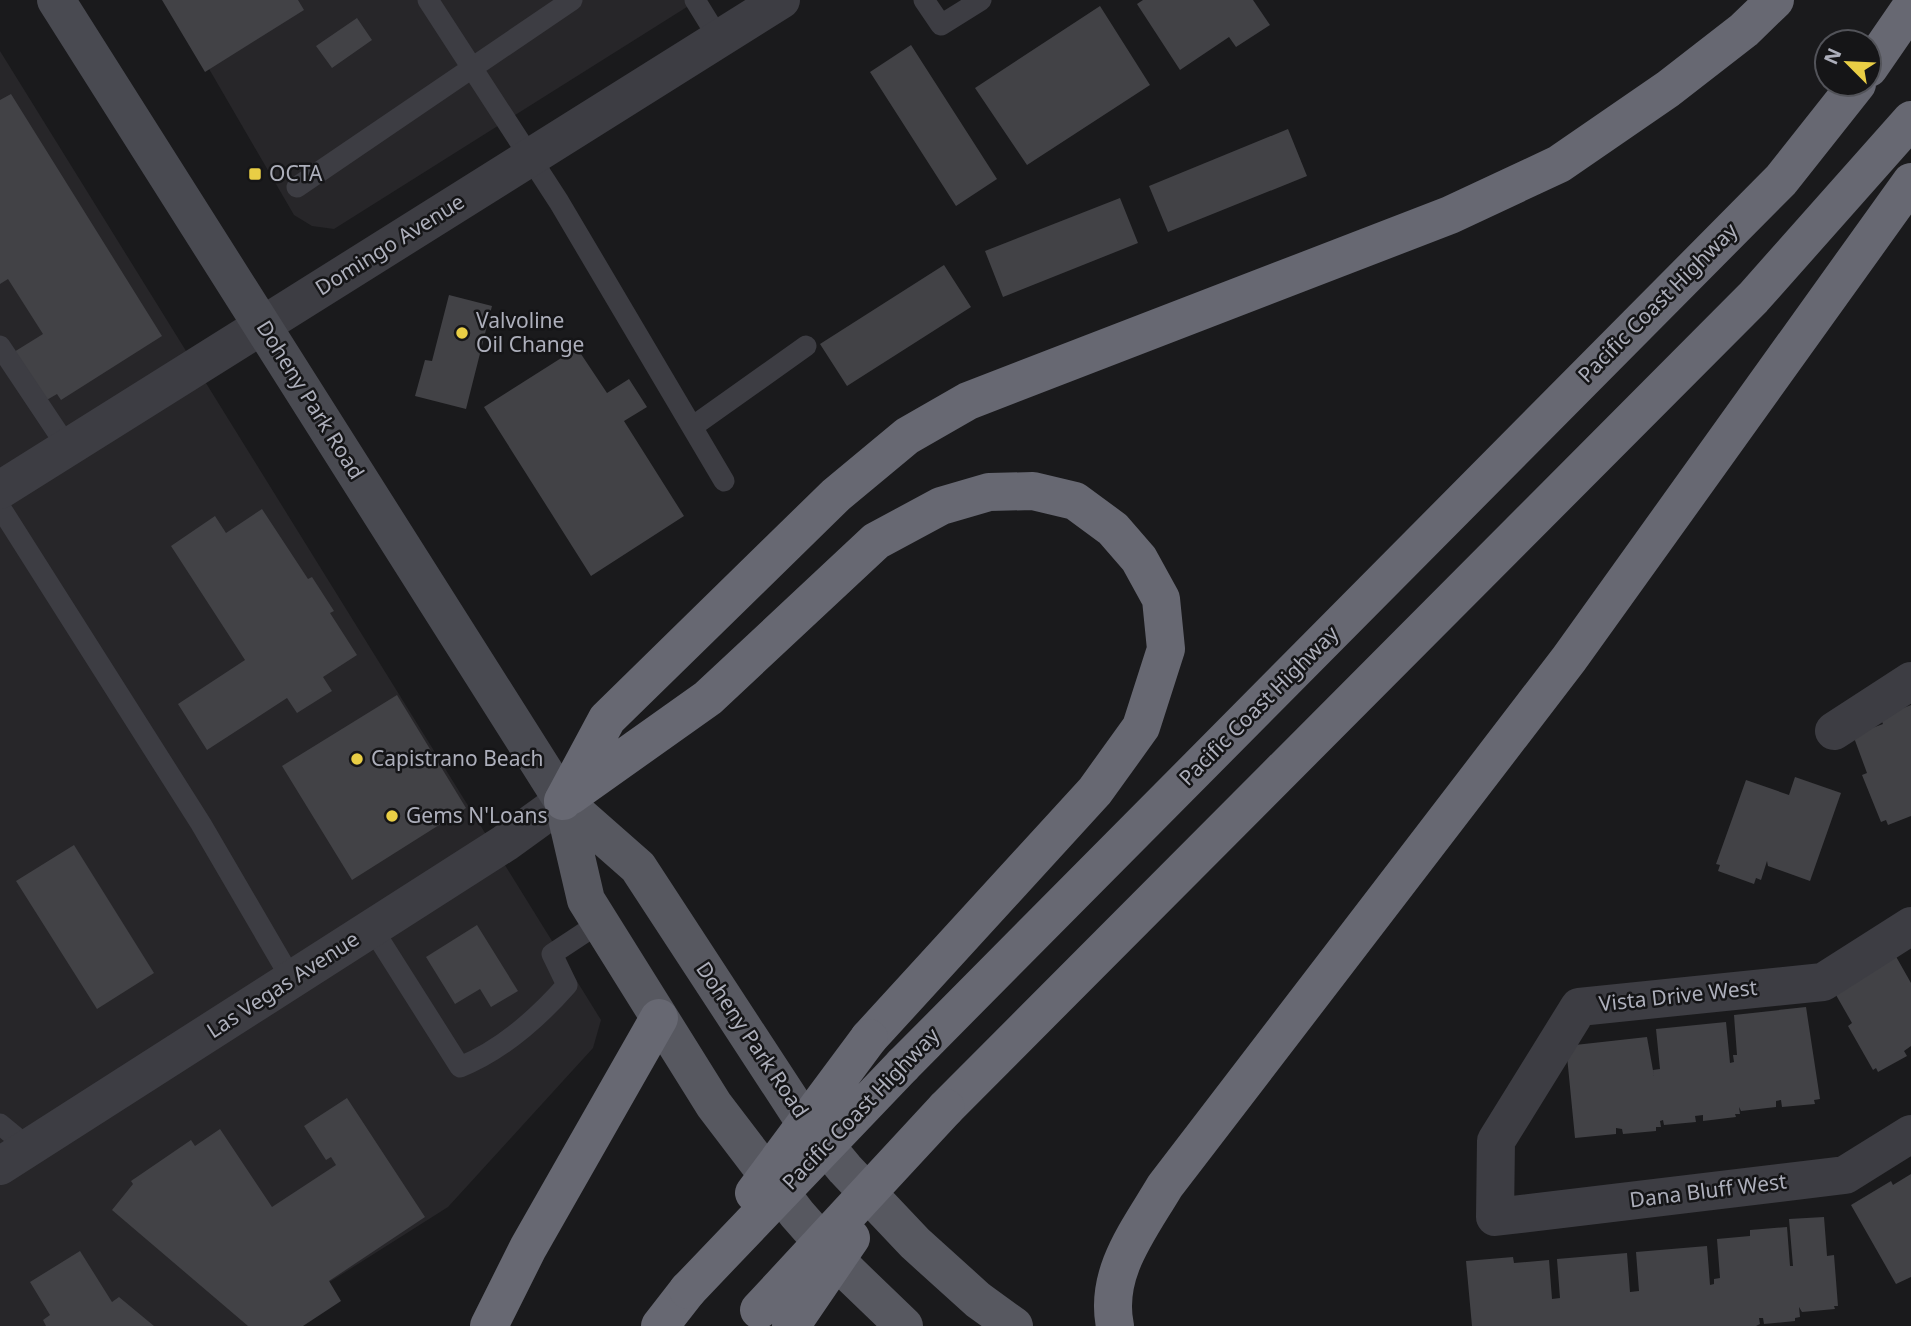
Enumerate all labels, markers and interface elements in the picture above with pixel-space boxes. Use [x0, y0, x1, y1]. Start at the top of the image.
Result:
north arrow [1813, 28, 1883, 98]
text: N [1817, 44, 1847, 68]
place label: OCTA [269, 159, 323, 187]
marker: OCTA [247, 166, 263, 182]
street label: Domingo Avenue [310, 187, 469, 301]
street label: Pacific Coast Highway [1571, 216, 1743, 388]
place label: Valvoline Oil Change [476, 306, 584, 358]
street label: Doheny Park Road [251, 315, 371, 484]
marker: Valvoline Oil Change [454, 325, 470, 341]
street label: Pacific Coast Highway [1172, 619, 1344, 791]
place label: Capistrano Beach [371, 744, 544, 772]
marker: Capistrano Beach [349, 751, 365, 767]
place label: Gems N'Loans [406, 801, 548, 829]
marker: Gems N'Loans [384, 808, 400, 824]
street label: Las Vegas Avenue [201, 924, 364, 1044]
street label: Doheny Park Road [690, 956, 815, 1123]
street label: Vista Drive West [1597, 973, 1759, 1017]
street label: Pacific Coast Highway [776, 1021, 945, 1195]
street label: Dana Bluff West [1628, 1166, 1788, 1214]

